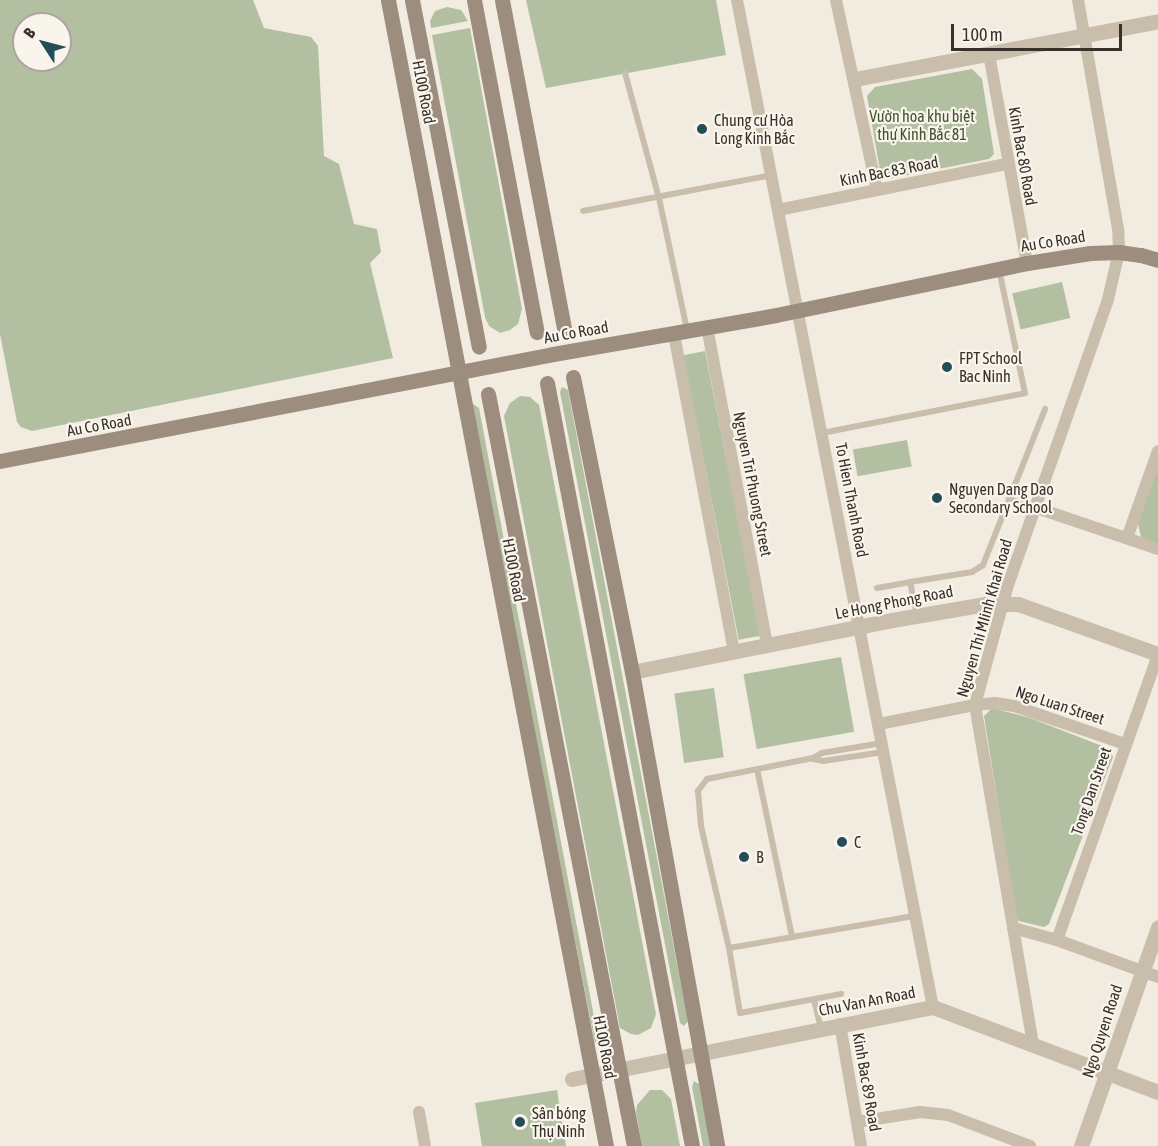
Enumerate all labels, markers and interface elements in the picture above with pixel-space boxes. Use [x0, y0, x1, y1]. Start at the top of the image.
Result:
north arrow [12, 12, 72, 72]
scale bar [954, 12, 1125, 50]
text: B [20, 24, 39, 41]
text: 100 m [962, 24, 1003, 45]
street label: H100 Road [408, 58, 440, 126]
street label: Kinh Bac 80 Road [1005, 105, 1041, 207]
park label: Vườn hoa khu biệt thự Kinh Bắc 81 [869, 106, 975, 144]
place label: Chung cư Hòa Long Kinh Bắc [714, 110, 795, 148]
marker: Chung cư Hòa Long Kinh Bắc [695, 122, 709, 136]
street label: Kinh Bac 83 Road [838, 152, 940, 190]
street label: Au Co Road [1019, 226, 1087, 256]
street label: Au Co Road [542, 317, 610, 347]
place label: FPT School Bac Ninh [959, 348, 1022, 386]
marker: FPT School Bac Ninh [940, 360, 954, 374]
street label: Au Co Road [65, 410, 133, 440]
street label: Nguyen Tri Phuong Street [730, 410, 776, 558]
street label: To Hien Thanh Road [831, 441, 873, 559]
place label: Nguyen Dang Dao Secondary School [949, 479, 1054, 517]
marker: Nguyen Dang Dao Secondary School [930, 491, 944, 505]
street label: H100 Road [498, 536, 530, 604]
street label: Nguyen Thi MIinh Khai Road [952, 537, 1016, 699]
street label: Le Hong Phong Road [833, 581, 955, 623]
street label: Ngo Luan Street [1013, 682, 1107, 728]
street label: Tong Dan Street [1067, 744, 1115, 838]
place label: C [854, 832, 861, 852]
marker: C [835, 835, 849, 849]
place label: B [756, 847, 764, 867]
marker: B [737, 850, 751, 864]
street label: Chu Van An Road [817, 982, 917, 1020]
street label: Ngo Quyen Road [1078, 982, 1126, 1080]
street label: H100 Road [589, 1013, 621, 1081]
street label: Kinh Bac 89 Road [849, 1031, 885, 1133]
place label: Sân bóng Thụ Ninh [532, 1103, 586, 1141]
marker: Sân bóng Thụ Ninh [513, 1115, 527, 1129]

